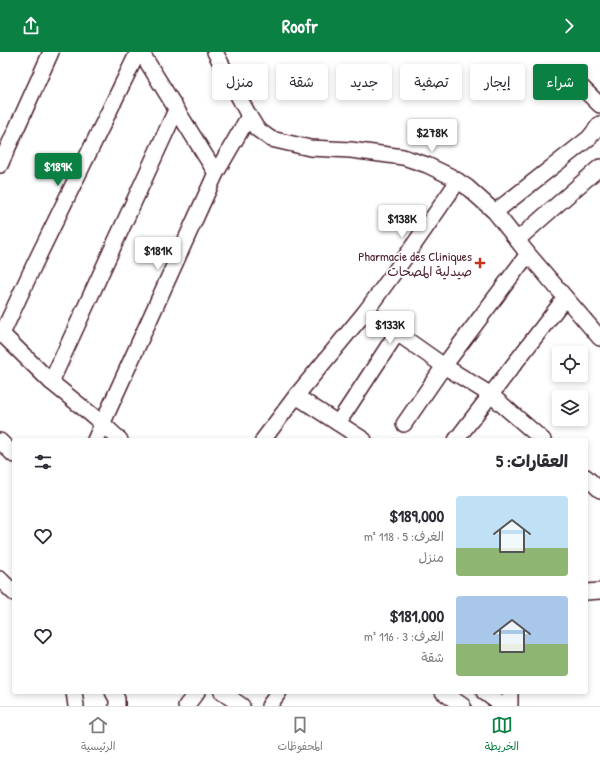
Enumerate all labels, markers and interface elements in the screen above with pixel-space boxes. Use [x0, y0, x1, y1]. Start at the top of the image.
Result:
text: Roofr [282, 14, 318, 39]
icon: share [20, 15, 42, 37]
icon: forward [558, 15, 580, 37]
chip: منزل [212, 64, 268, 100]
chip: شقة [276, 64, 328, 100]
chip: جديد [336, 64, 392, 100]
chip: تصفية [400, 64, 462, 100]
chip: إيجار [470, 64, 525, 100]
chip: شراء [533, 64, 588, 100]
pin: $278K [404, 119, 460, 153]
text: $278K [416, 123, 448, 141]
pin: $189K [30, 153, 86, 187]
text: $189K [44, 157, 72, 175]
pin: $138K [374, 205, 430, 239]
text: $138K [387, 209, 417, 227]
pin: $181K [130, 237, 186, 271]
text: $181K [144, 241, 172, 259]
place label: Pharmacie des Cliniques صيدلية المصحات [358, 247, 472, 280]
marker: Pharmacie des Cliniques صيدلية المصحات [475, 258, 485, 268]
pin: $133K [362, 311, 418, 345]
text: $133K [375, 315, 405, 333]
map controls [552, 346, 588, 426]
button: locate [552, 346, 588, 382]
button: layers [552, 390, 588, 426]
text: العقارات: 5 [496, 449, 568, 472]
icon: filters [32, 451, 54, 473]
text: $189,000 [389, 504, 444, 527]
icon: home [488, 512, 536, 560]
icon: heart [32, 525, 54, 547]
text: الغرف: 5 · 118 m² [364, 527, 444, 545]
text: منزل [418, 548, 444, 566]
text: $181,000 [389, 604, 444, 627]
icon: home [488, 612, 536, 660]
icon: heart [32, 625, 54, 647]
text: الغرف: 3 · 116 m² [364, 627, 444, 645]
text: شقة [421, 648, 444, 666]
tab: الرئيسية [81, 714, 116, 756]
tab: المحفوظات [277, 714, 323, 756]
tab: الخريطة [485, 714, 519, 756]

